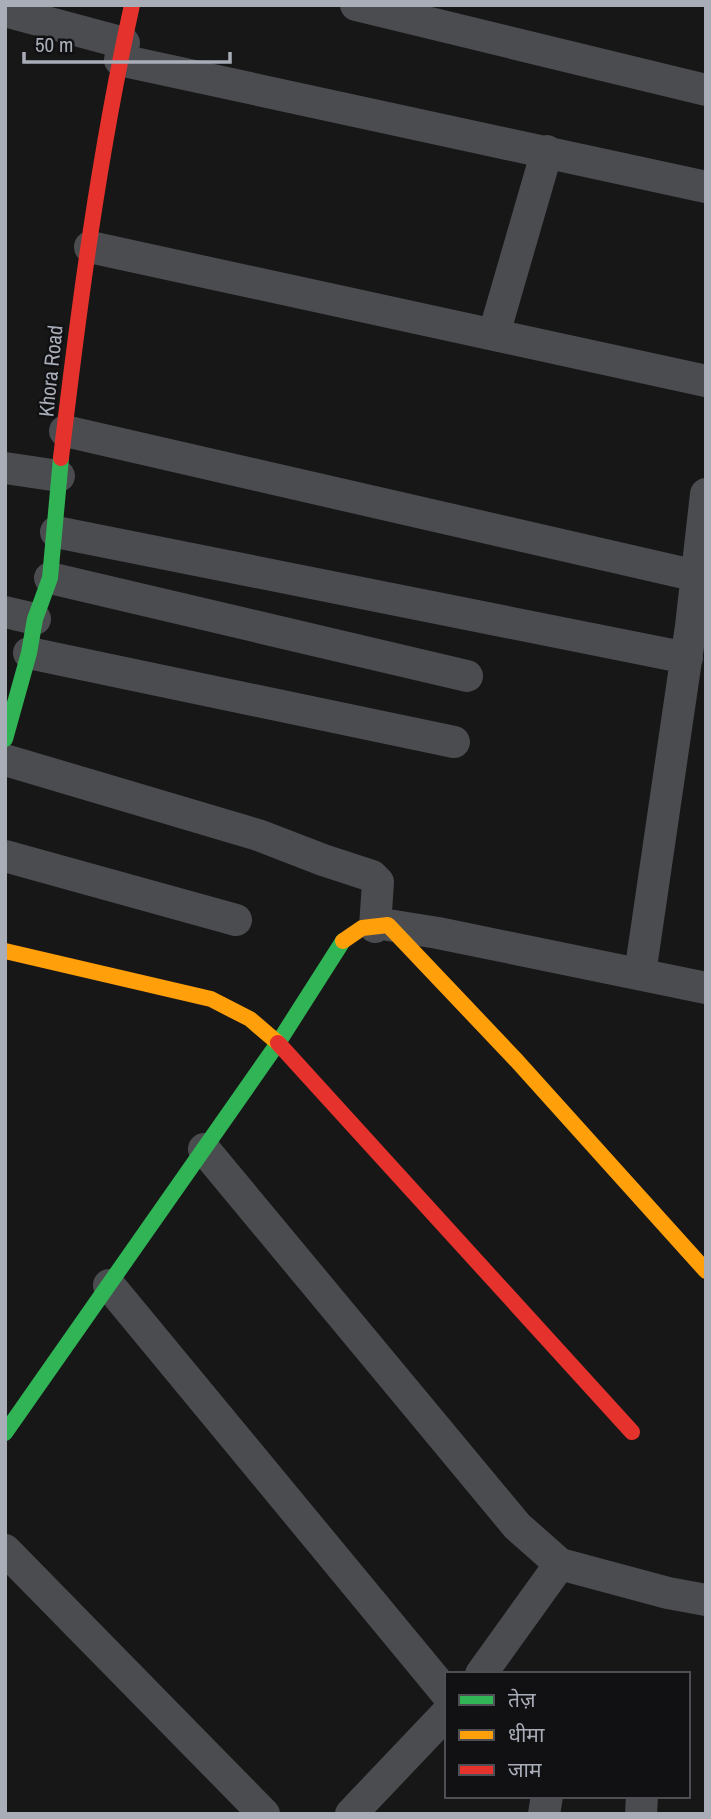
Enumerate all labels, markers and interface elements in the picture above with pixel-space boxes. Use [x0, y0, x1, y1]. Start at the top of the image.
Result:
scale bar [24, 21, 231, 65]
text: 50 m [35, 30, 73, 59]
street label: Khora Road [31, 324, 70, 418]
legend [445, 1672, 690, 1798]
text: तेज़ [508, 1685, 536, 1714]
text: धीमा [508, 1720, 545, 1749]
text: जाम [508, 1755, 542, 1784]

